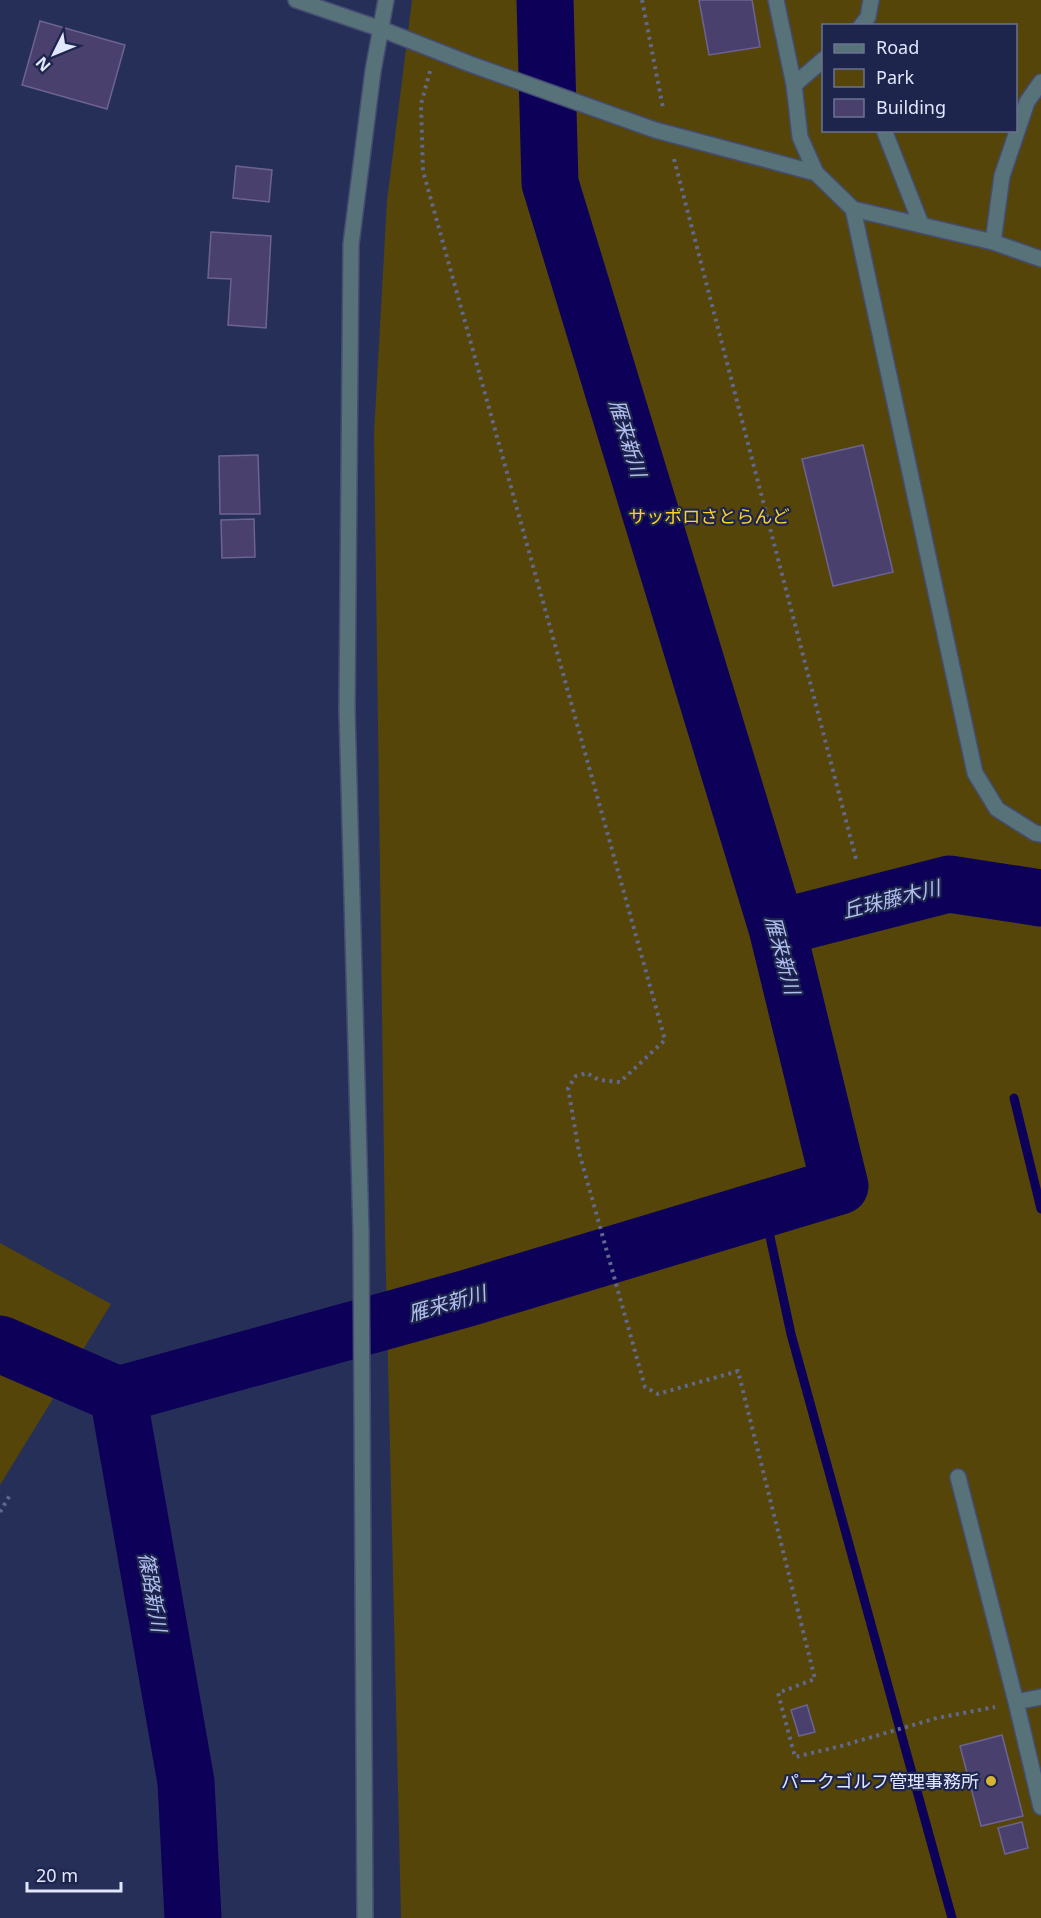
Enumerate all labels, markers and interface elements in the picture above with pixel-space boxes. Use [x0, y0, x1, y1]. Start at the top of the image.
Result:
north arrow [24, 24, 84, 84]
legend [822, 24, 1017, 132]
text: Road [876, 35, 919, 59]
text: N [31, 52, 56, 76]
text: Park [876, 65, 914, 89]
text: Building [876, 95, 946, 119]
water label: 雁来新川 [603, 396, 653, 482]
park label: サッポロさとらんど [628, 504, 790, 528]
water label: 丘珠藤木川 [839, 873, 945, 924]
water label: 雁来新川 [760, 913, 807, 999]
water label: 雁来新川 [405, 1278, 491, 1327]
water label: 篠路新川 [133, 1550, 174, 1636]
place label: パークゴルフ管理事務所 [781, 1769, 979, 1793]
marker: パークゴルフ管理事務所 [984, 1774, 998, 1788]
scale bar [27, 1855, 122, 1893]
text: 20 m [36, 1863, 78, 1887]

